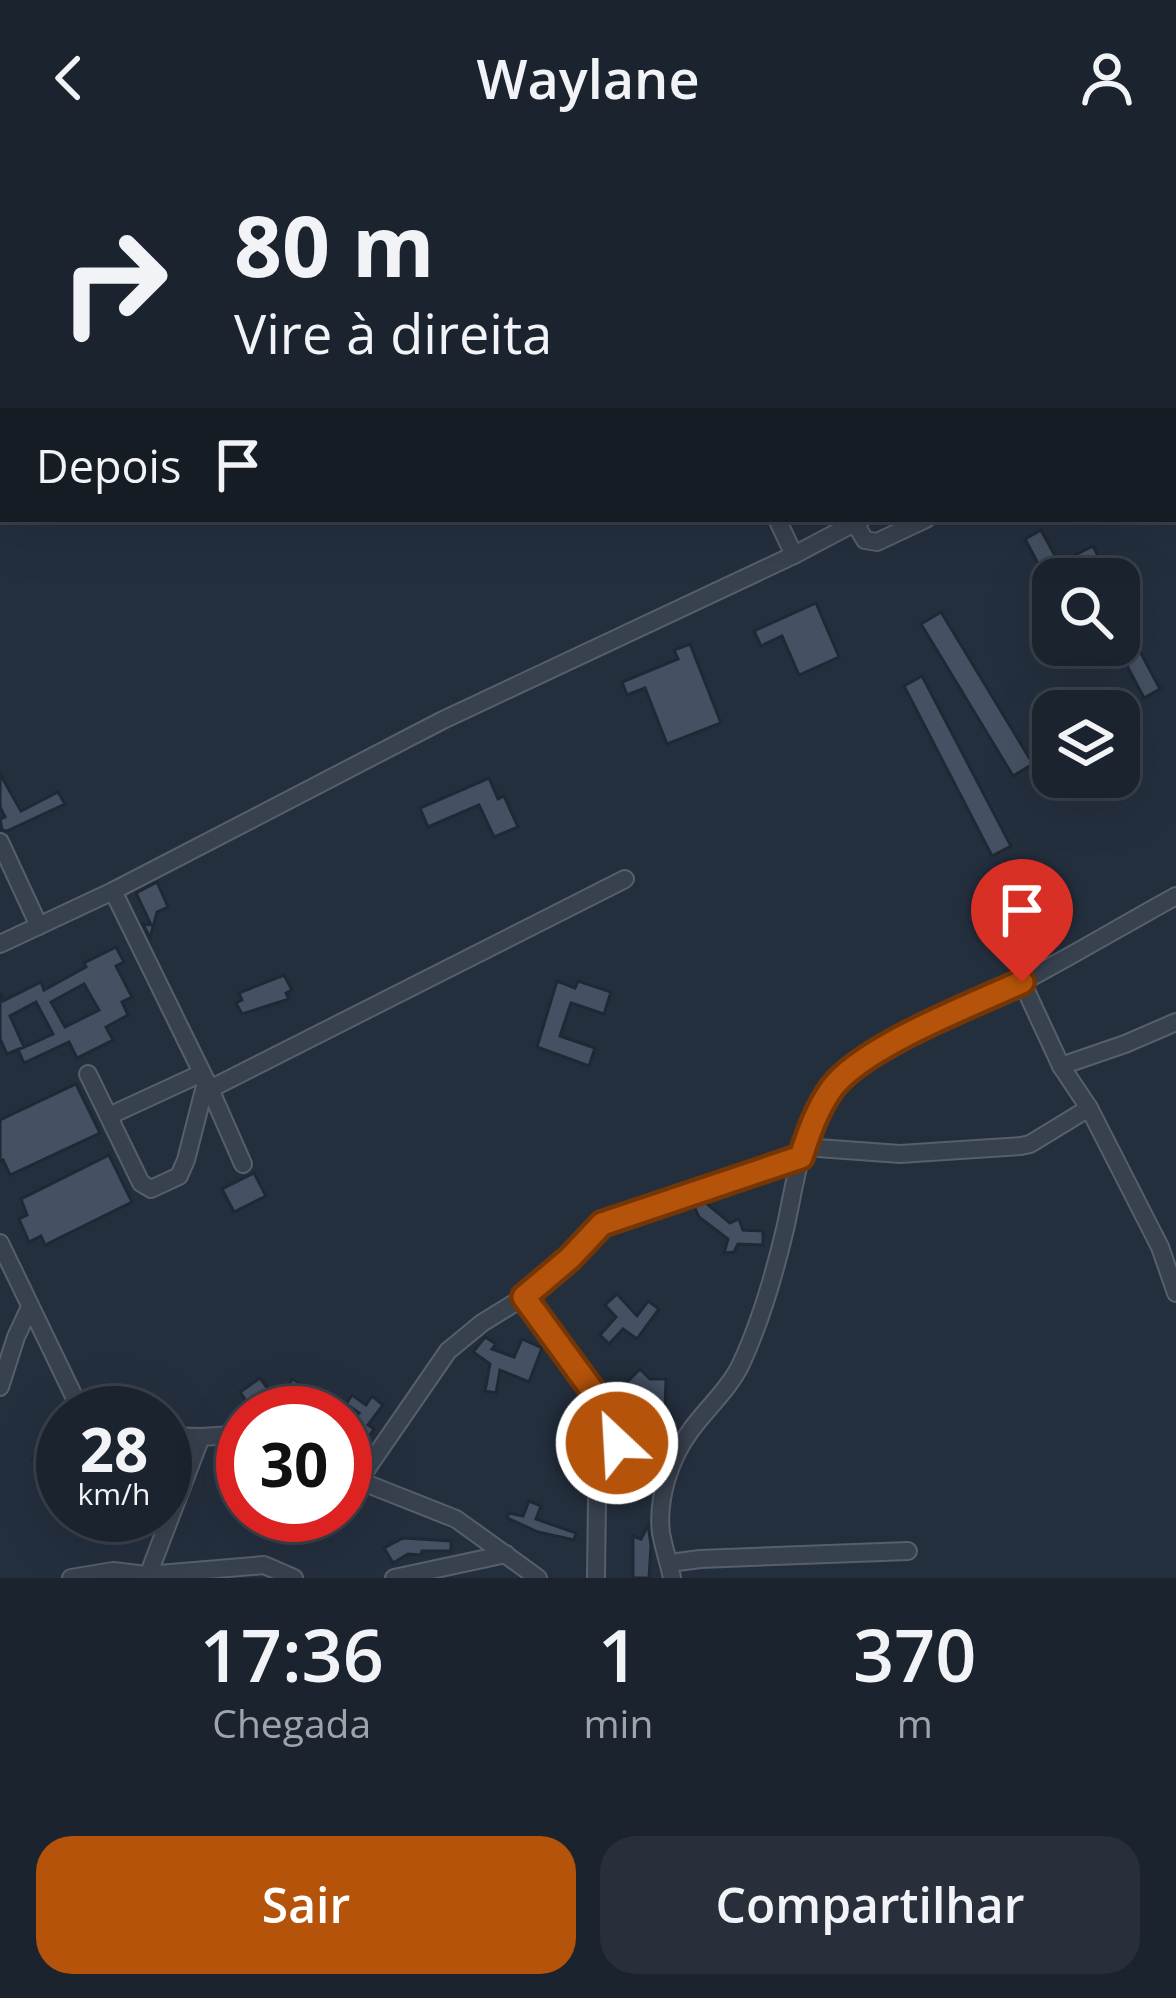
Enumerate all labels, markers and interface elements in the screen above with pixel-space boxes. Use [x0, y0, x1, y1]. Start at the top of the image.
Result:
text: Waylane [476, 41, 700, 115]
icon: back [36, 45, 102, 111]
icon: person [1074, 45, 1140, 111]
text: 80 m [234, 187, 434, 302]
icon: right [36, 204, 192, 360]
text: Vire à direita [234, 296, 552, 370]
icon: arrive [205, 432, 271, 498]
text: Depois [36, 435, 181, 496]
map controls [1032, 558, 1140, 798]
button: search [1032, 558, 1140, 666]
button: layers [1032, 690, 1140, 798]
pin [971, 859, 1073, 982]
icon: arrive [989, 877, 1055, 943]
position arrow [554, 1380, 680, 1506]
speed limit sign: 30 [216, 1386, 372, 1542]
text: 28 [80, 1408, 148, 1490]
text: km/h [78, 1473, 150, 1514]
text: 17:36 [200, 1605, 384, 1703]
text: 1 [598, 1605, 639, 1703]
text: 370 [853, 1605, 976, 1703]
text: Chegada [212, 1696, 371, 1749]
text: min [584, 1696, 653, 1749]
text: m [897, 1696, 933, 1749]
button: Sair [36, 1836, 576, 1974]
button: Compartilhar [600, 1836, 1140, 1974]

